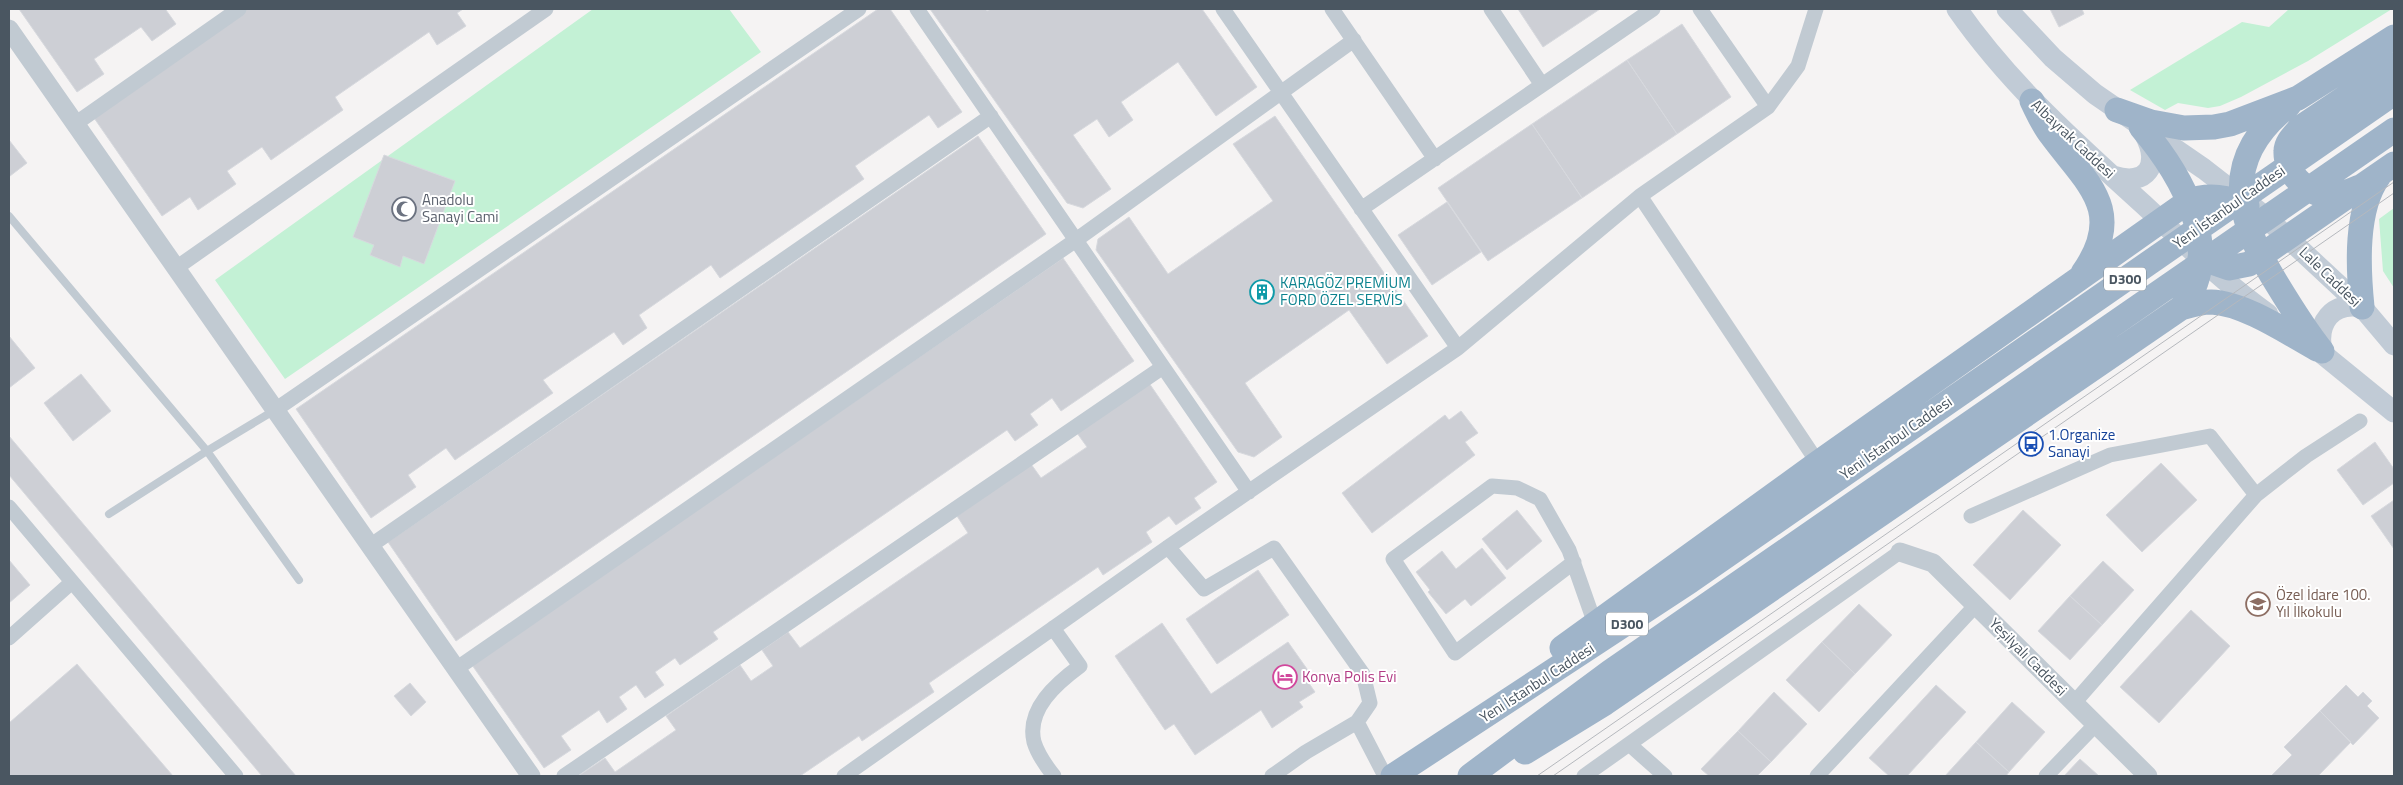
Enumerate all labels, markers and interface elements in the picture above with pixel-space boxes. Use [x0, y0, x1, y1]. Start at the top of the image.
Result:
street label: Albayrak Caddesi [2026, 94, 2121, 184]
street label: Yeni İstanbul Caddesi [2168, 159, 2290, 254]
place label: Anadolu Sanayi Cami [422, 188, 498, 228]
mosque icon: Anadolu Sanayi Cami [391, 196, 417, 222]
street label: Lale Caddesi [2294, 241, 2367, 312]
road number: D300 [2104, 268, 2146, 290]
place label: KARAGÖZ PREMİUM FORD ÖZEL SERVİS [1280, 271, 1411, 311]
building icon: KARAGÖZ PREMİUM FORD ÖZEL SERVİS [1249, 279, 1275, 305]
street label: Yeni İstanbul Caddesi [1835, 390, 1957, 485]
place label: 1.Organize Sanayi [2048, 423, 2115, 463]
bus stop icon: 1.Organize Sanayi [2018, 431, 2044, 457]
place label: Özel İdare 100. Yıl İlkokulu [2276, 583, 2370, 623]
school or university icon: Özel İdare 100. Yıl İlkokulu [2245, 591, 2271, 617]
road number: D300 [1606, 612, 1648, 636]
street label: Yeşilyalı Caddesi [1984, 612, 2073, 701]
street label: Yeni İstanbul Caddesi [1475, 637, 1599, 728]
hotel icon: Konya Polis Evi [1272, 664, 1298, 690]
place label: Konya Polis Evi [1302, 665, 1397, 688]

